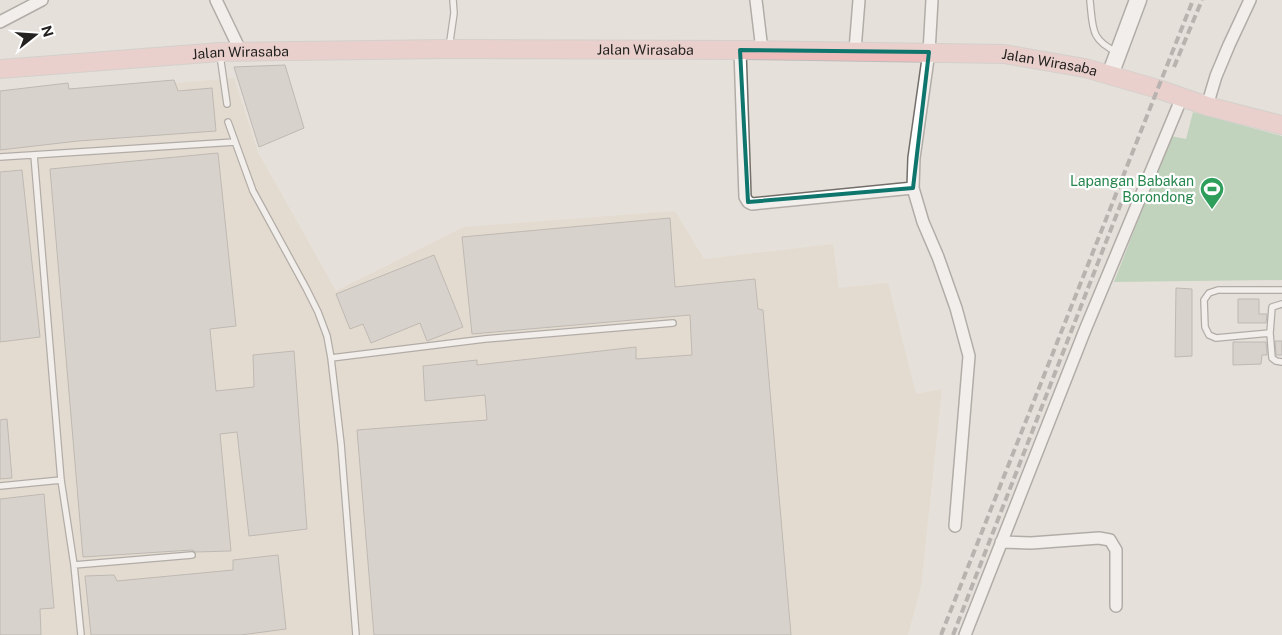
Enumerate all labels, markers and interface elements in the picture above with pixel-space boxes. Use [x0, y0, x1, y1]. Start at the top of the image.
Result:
north arrow [10, 10, 60, 60]
text: N [38, 24, 57, 39]
street label: Jalan Wirasaba [597, 42, 694, 58]
street label: Jalan Wirasaba [191, 43, 289, 62]
street label: Jalan Wirasaba [1000, 46, 1099, 79]
place label: Lapangan Babakan Borondong [1070, 173, 1194, 205]
sports icon: Lapangan Babakan Borondong [1199, 176, 1225, 210]

